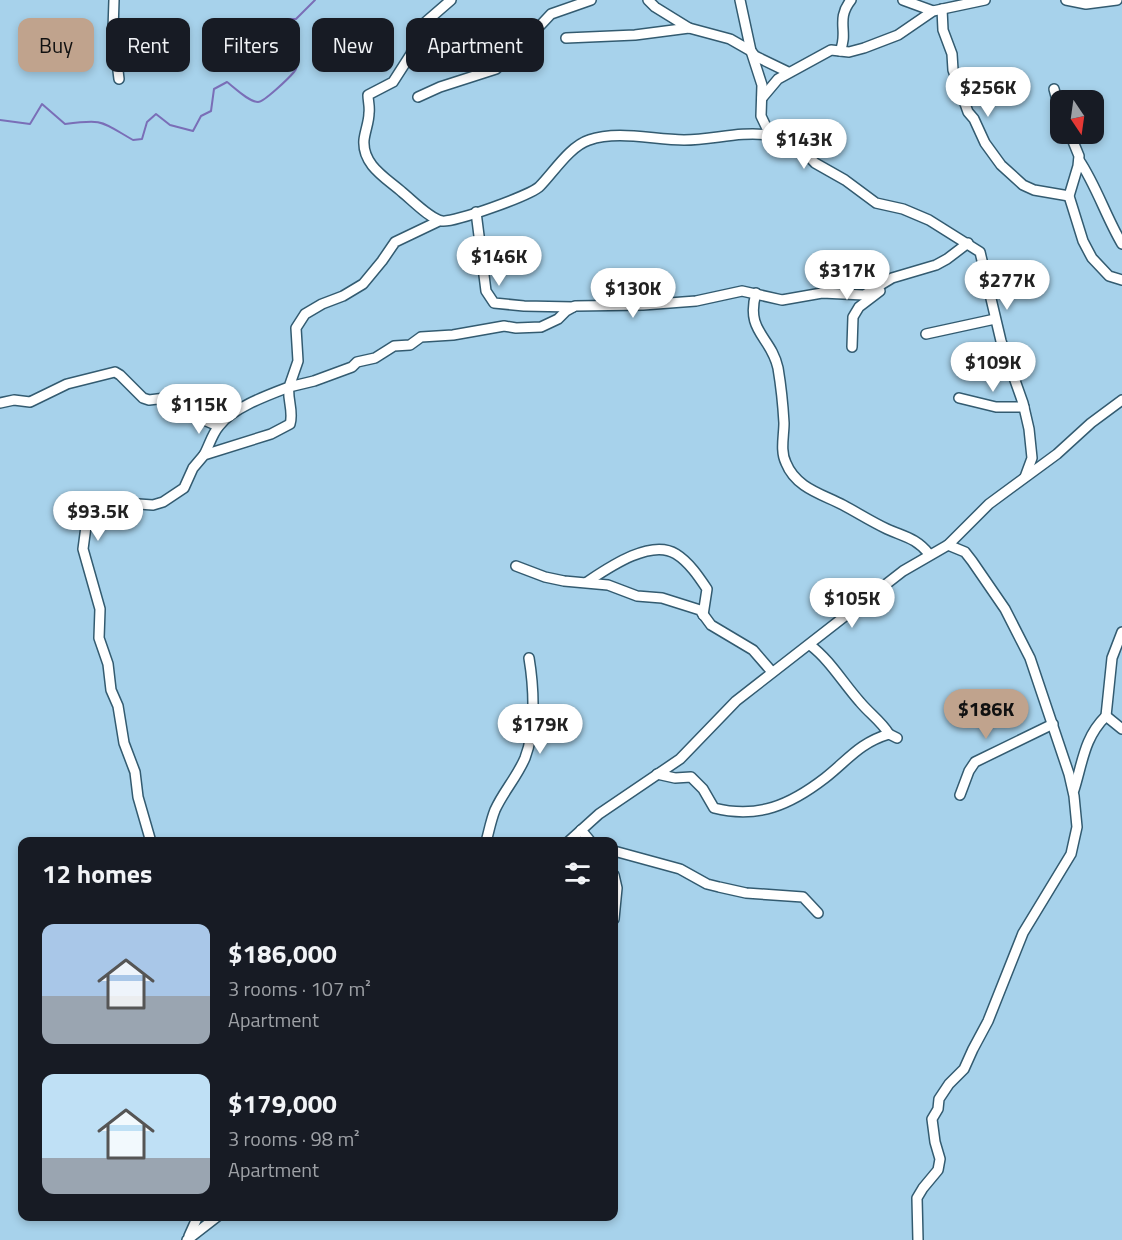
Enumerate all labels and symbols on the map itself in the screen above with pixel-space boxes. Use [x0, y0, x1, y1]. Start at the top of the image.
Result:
pin: $256K [946, 67, 1030, 118]
north arrow [1050, 90, 1104, 144]
pin: $143K [762, 119, 846, 170]
pin: $146K [457, 236, 541, 287]
pin: $317K [805, 250, 889, 301]
pin: $277K [965, 260, 1049, 311]
pin: $130K [591, 268, 675, 319]
pin: $109K [951, 342, 1035, 393]
pin: $115K [157, 384, 241, 435]
pin: $93.5K [49, 491, 147, 542]
pin: $105K [810, 578, 894, 629]
pin: $186K [944, 689, 1028, 740]
pin: $179K [498, 704, 582, 755]

